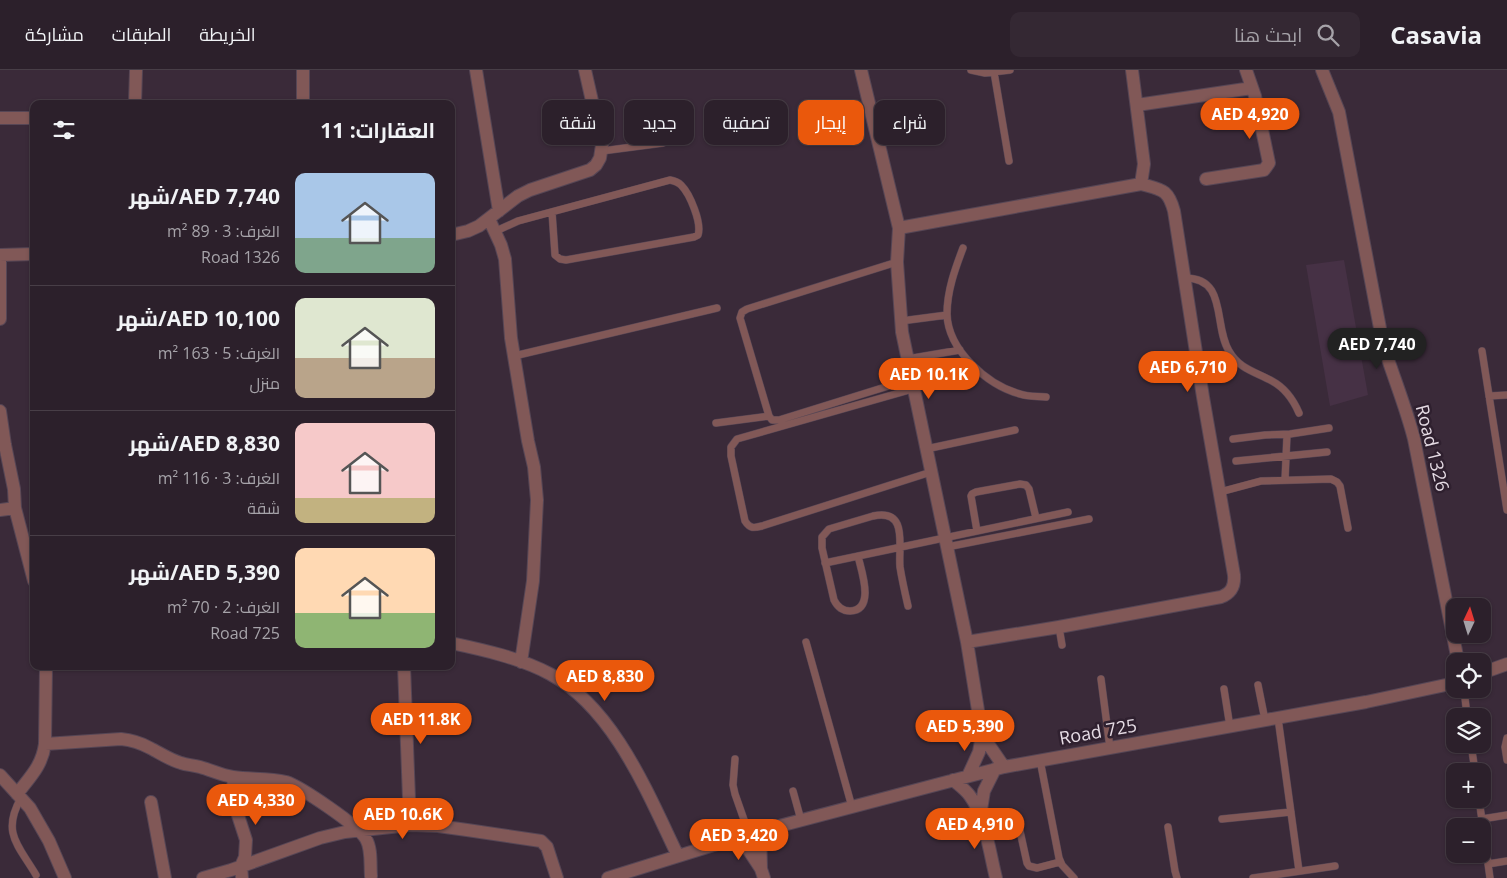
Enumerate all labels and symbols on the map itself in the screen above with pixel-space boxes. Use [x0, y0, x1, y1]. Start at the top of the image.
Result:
pin: AED 4,920 [1193, 98, 1307, 140]
pin: AED 7,740 [1320, 328, 1434, 370]
pin: AED 6,710 [1131, 350, 1245, 393]
pin: AED 10.1K [872, 358, 986, 400]
street label: Road 1326 [1411, 402, 1455, 494]
north arrow [1446, 598, 1491, 642]
pin: AED 8,830 [548, 660, 662, 702]
pin: AED 11.8K [364, 702, 478, 745]
pin: AED 5,390 [908, 710, 1022, 752]
street label: Road 725 [1057, 712, 1139, 750]
pin: AED 4,330 [199, 784, 313, 826]
pin: AED 10.6K [346, 798, 460, 840]
pin: AED 4,910 [918, 808, 1032, 850]
pin: AED 3,420 [682, 818, 796, 861]

